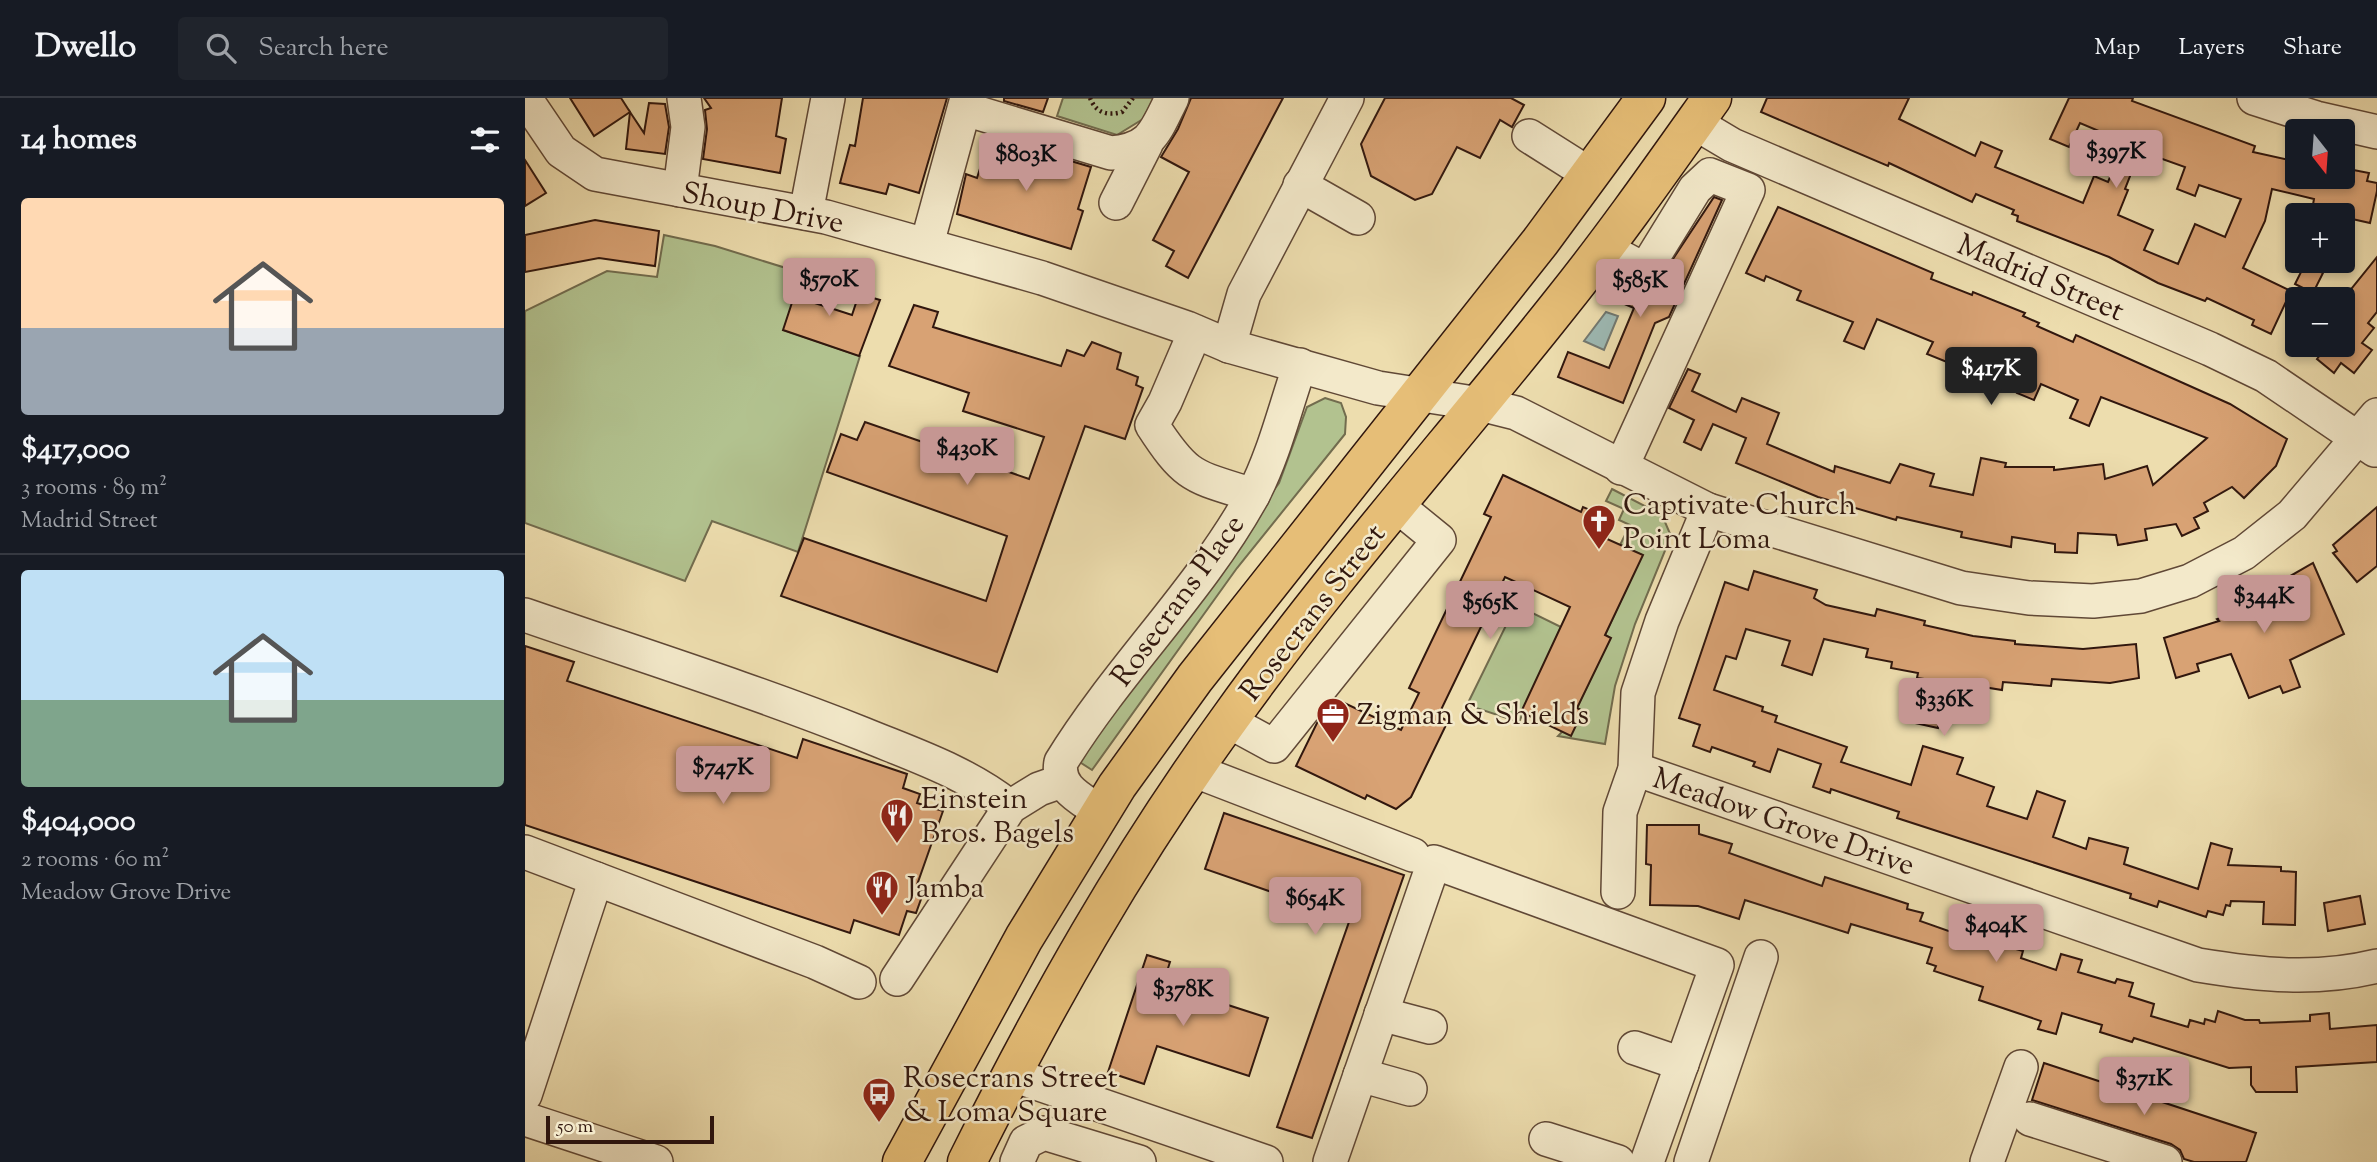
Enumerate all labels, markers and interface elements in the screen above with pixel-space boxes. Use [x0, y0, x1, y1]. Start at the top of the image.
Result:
search box [178, 17, 668, 80]
text: Dwello [35, 24, 136, 72]
icon: search [202, 29, 240, 67]
text: Search here [258, 30, 389, 67]
text: Map [2094, 31, 2140, 65]
text: Layers [2178, 31, 2245, 65]
text: Share [2283, 31, 2342, 65]
text: 14 homes [21, 119, 137, 162]
north arrow [2285, 119, 2355, 189]
map controls [2285, 119, 2355, 357]
icon: filters [466, 121, 504, 159]
pin: $397K [2067, 130, 2165, 190]
pin: $803K [977, 134, 1075, 193]
text: $397K [2086, 136, 2146, 169]
text: $803K [995, 139, 1057, 172]
street label: Shoup Drive [678, 173, 847, 246]
button: + [2285, 203, 2355, 273]
street label: Madrid Street [1950, 225, 2130, 334]
icon: home [200, 243, 326, 369]
pin: $570K [780, 258, 878, 318]
pin: $585K [1591, 260, 1689, 319]
text: $570K [799, 264, 859, 297]
text: $585K [1612, 265, 1668, 298]
button: − [2285, 287, 2355, 357]
pin: $417K [1942, 348, 2040, 407]
text: $417K [1961, 353, 2021, 386]
pin: $430K [918, 428, 1016, 487]
text: $417,000 [21, 429, 130, 472]
text: $430K [936, 433, 998, 466]
text: 3 rooms · 89 m² [21, 472, 167, 505]
place label: Captivate Church Point Loma [1623, 485, 1857, 562]
church icon: Captivate Church Point Loma [1580, 502, 1618, 551]
text: Madrid Street [21, 505, 158, 538]
street label: Rosecrans Place [1102, 506, 1256, 696]
street label: Rosecrans Street [1231, 516, 1397, 711]
pin: $344K [2215, 575, 2313, 635]
text: $344K [2233, 581, 2295, 614]
pin: $565K [1441, 582, 1539, 641]
text: $565K [1462, 587, 1518, 620]
icon: home [200, 615, 326, 741]
pin: $336K [1895, 678, 1993, 738]
text: $336K [1915, 684, 1973, 717]
office icon: Zigman & Shields [1314, 695, 1352, 744]
place label: Zigman & Shields [1357, 695, 1589, 738]
pin: $747K [674, 746, 772, 806]
text: $747K [692, 752, 754, 785]
street label: Meadow Grove Drive [1647, 758, 1920, 888]
place label: Einstein Bros. Bagels [921, 779, 1074, 856]
restaurant icon: Einstein Bros. Bagels [878, 796, 916, 845]
text: $404,000 [21, 801, 136, 844]
text: 2 rooms · 60 m² [21, 844, 169, 877]
restaurant icon: Jamba [863, 868, 901, 917]
place label: Jamba [905, 868, 984, 911]
text: Meadow Grove Drive [21, 877, 231, 910]
pin: $654K [1266, 878, 1364, 937]
text: $654K [1285, 883, 1345, 916]
pin: $404K [1947, 904, 2045, 964]
text: $404K [1965, 910, 2027, 943]
pin: $378K [1134, 968, 1232, 1028]
text: $378K [1152, 974, 1214, 1007]
place label: Rosecrans Street & Loma Square [903, 1058, 1118, 1135]
pin: $371K [2095, 1058, 2193, 1117]
text: $371K [2115, 1063, 2173, 1096]
bus stop icon: Rosecrans Street & Loma Square [860, 1075, 898, 1124]
scale bar [546, 1113, 714, 1145]
text: 50 m [557, 1114, 593, 1141]

